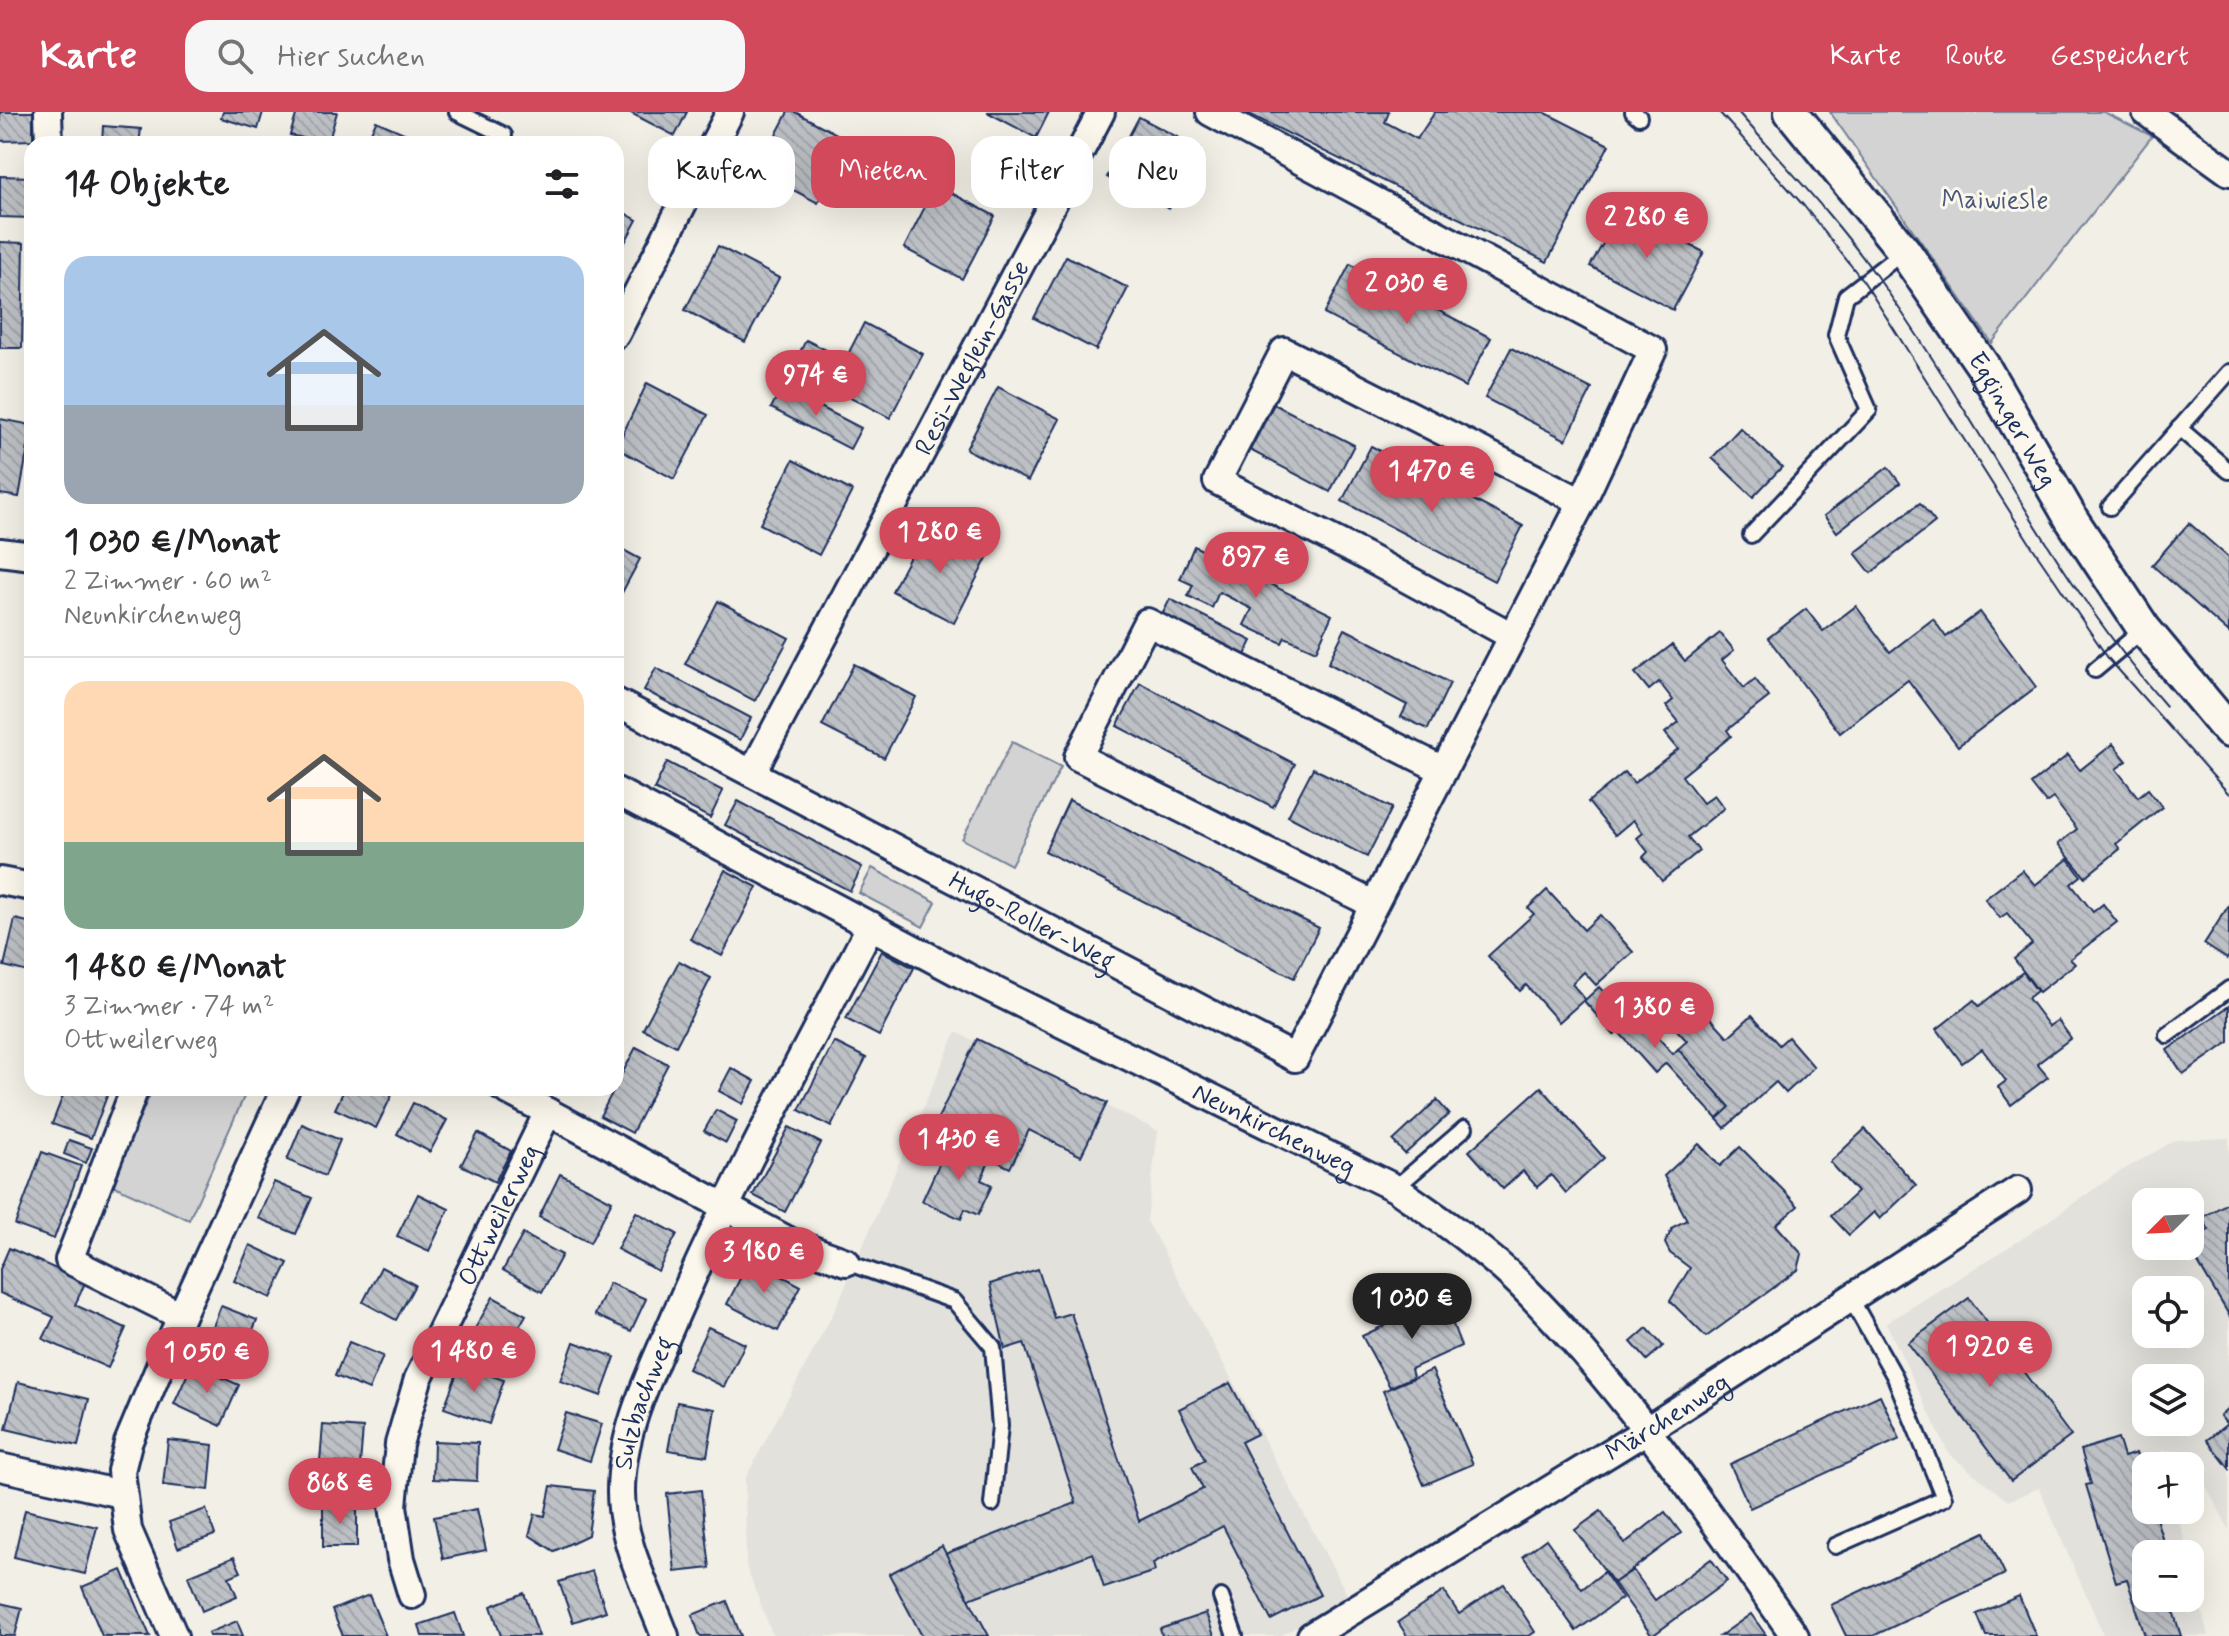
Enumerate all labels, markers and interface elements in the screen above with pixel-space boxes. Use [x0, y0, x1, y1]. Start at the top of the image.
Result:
search box [185, 20, 745, 92]
text: Karte [40, 32, 137, 81]
icon: search [213, 34, 257, 78]
text: Hier suchen [277, 37, 425, 76]
text: Karte [1830, 38, 1901, 75]
text: Route [1945, 38, 2006, 75]
text: Gespeichert [2050, 38, 2189, 75]
chip: Kaufen [648, 136, 795, 208]
chip: Mieten [811, 136, 955, 208]
chip: Filter [971, 136, 1093, 208]
chip: Neu [1109, 136, 1206, 208]
text: 14 Objekte [64, 162, 230, 207]
icon: filters [540, 162, 584, 206]
park label: Maiwiesle [1941, 184, 2049, 218]
pin: 2 280 € [1573, 192, 1721, 260]
text: 2 280 € [1604, 201, 1690, 235]
street label: Resi-Weglein-Gasse [908, 255, 1039, 462]
pin: 2 030 € [1333, 258, 1481, 326]
text: 2 030 € [1365, 267, 1449, 301]
icon: home [252, 308, 396, 452]
street label: Egginger Weg [1959, 346, 2065, 494]
pin: 974 € [760, 350, 872, 418]
text: 974 € [783, 359, 849, 393]
pin: 1 470 € [1358, 446, 1506, 514]
text: 1 470 € [1388, 455, 1476, 489]
pin: 1 280 € [866, 507, 1014, 575]
text: 1 280 € [897, 516, 983, 550]
text: 1 030 €/Monat [64, 520, 281, 565]
pin: 897 € [1200, 532, 1312, 600]
text: 897 € [1222, 541, 1290, 575]
text: 2 Zimmer · 60 m² [64, 565, 272, 599]
text: Neunkirchenweg [64, 599, 242, 633]
icon: home [252, 733, 396, 877]
street label: Hugo-Roller-Weg [942, 864, 1120, 982]
text: 1 480 €/Monat [64, 945, 287, 990]
pin: 1 380 € [1581, 982, 1729, 1050]
text: 3 Zimmer · 74 m² [64, 990, 274, 1024]
text: 1 380 € [1614, 991, 1696, 1025]
text: Ottweilerweg [64, 1024, 218, 1058]
street label: Neunkirchenweg [1186, 1076, 1361, 1187]
pin: 1 430 € [885, 1114, 1033, 1182]
text: 1 430 € [917, 1123, 1001, 1157]
street label: Ottweilerweg [451, 1139, 549, 1292]
north arrow [2132, 1188, 2204, 1260]
map controls [2132, 1188, 2204, 1612]
pin: 3 180 € [690, 1227, 838, 1295]
text: 3 180 € [723, 1236, 805, 1270]
pin: 1 030 € [1338, 1273, 1486, 1341]
button: locate [2132, 1276, 2204, 1348]
text: 1 030 € [1371, 1282, 1453, 1316]
pin: 1 920 € [1916, 1321, 2064, 1389]
pin: 1 480 € [400, 1326, 548, 1394]
pin: 1 050 € [133, 1327, 281, 1395]
text: 1 920 € [1946, 1330, 2034, 1364]
street label: Sulzbachweg [607, 1331, 686, 1472]
text: 1 480 € [430, 1335, 518, 1369]
text: 1 050 € [164, 1336, 250, 1370]
button: layers [2132, 1364, 2204, 1436]
street label: Märchenweg [1600, 1366, 1738, 1470]
button: + [2132, 1452, 2204, 1524]
pin: 868 € [284, 1458, 396, 1526]
text: 868 € [306, 1467, 374, 1501]
button: − [2132, 1540, 2204, 1612]

